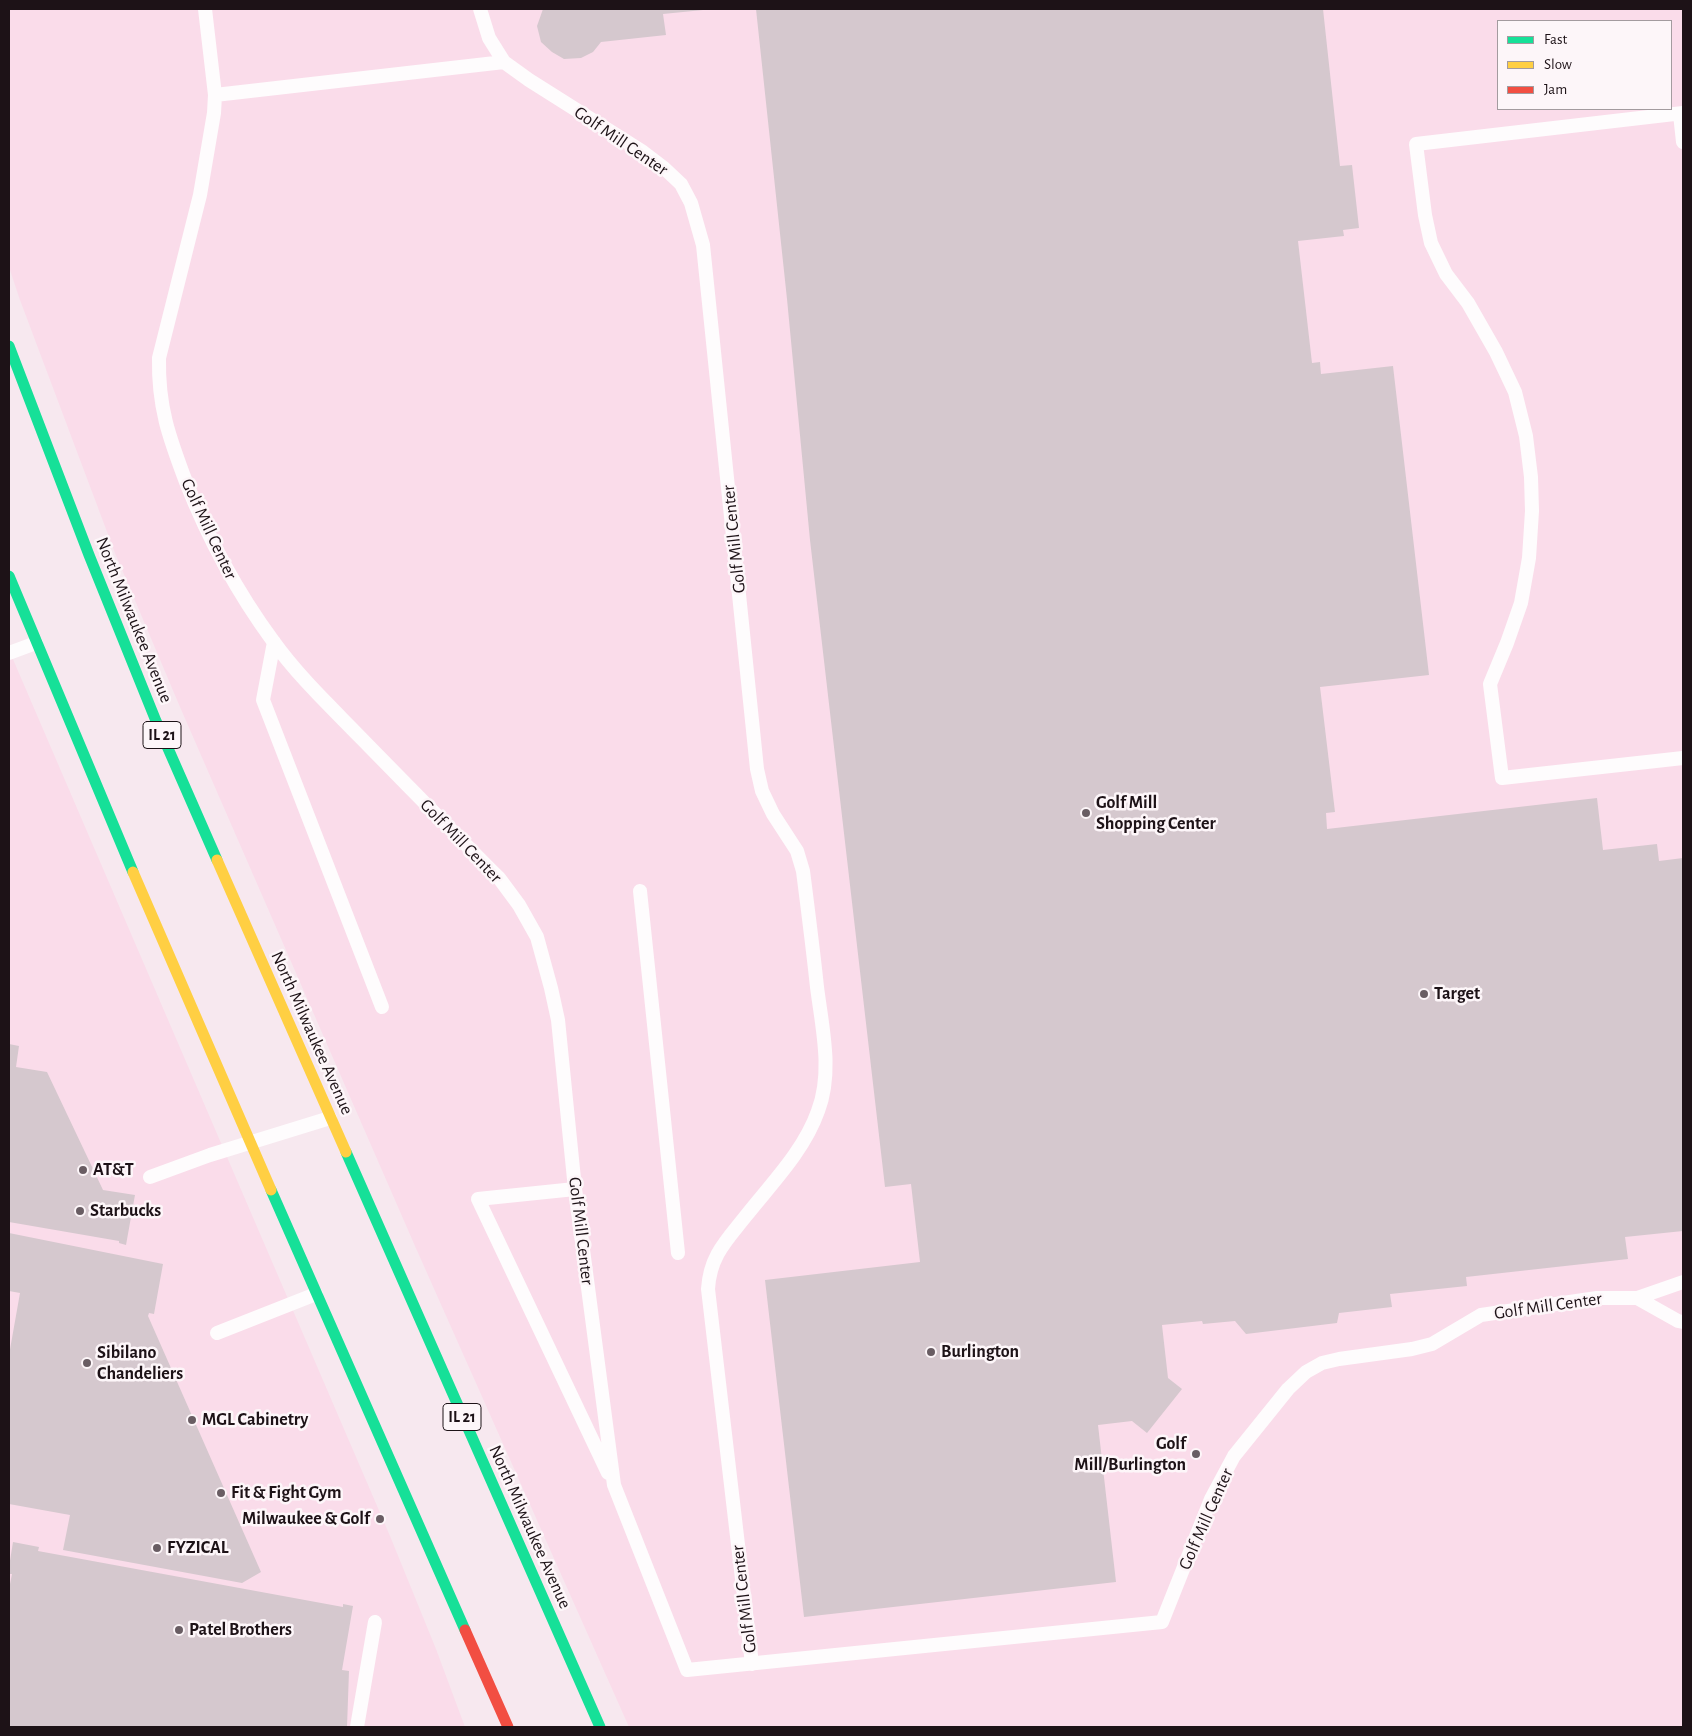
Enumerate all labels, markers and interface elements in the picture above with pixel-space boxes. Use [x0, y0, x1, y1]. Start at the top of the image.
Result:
legend [1497, 20, 1672, 110]
text: Fast [1544, 32, 1567, 47]
text: Slow [1544, 57, 1572, 72]
text: Jam [1544, 82, 1567, 97]
street label: Golf Mill Center [570, 102, 672, 180]
street label: Golf Mill Center [176, 475, 242, 583]
street label: Golf Mill Center [718, 484, 750, 594]
street label: North Milwaukee Avenue [91, 534, 177, 706]
road number: IL 21 [143, 722, 181, 748]
place label: Golf Mill Shopping Center [1096, 792, 1216, 834]
street label: Golf Mill Center [415, 794, 507, 888]
marker: Golf Mill Shopping Center [1080, 807, 1092, 819]
street label: North Milwaukee Avenue [266, 948, 358, 1118]
place label: Target [1434, 983, 1480, 1005]
marker: Target [1418, 988, 1430, 1000]
place label: AT&T [93, 1159, 134, 1181]
marker: AT&T [77, 1164, 89, 1176]
street label: Golf Mill Center [564, 1176, 598, 1286]
place label: Starbucks [90, 1200, 161, 1222]
marker: Starbucks [74, 1205, 86, 1217]
street label: Golf Mill Center [1493, 1288, 1603, 1324]
place label: Burlington [941, 1341, 1019, 1363]
place label: Sibilano Chandeliers [97, 1342, 183, 1385]
marker: Burlington [925, 1346, 937, 1358]
marker: Sibilano Chandeliers [81, 1357, 93, 1369]
road number: IL 21 [443, 1404, 481, 1430]
place label: MGL Cabinetry [202, 1409, 308, 1431]
marker: MGL Cabinetry [186, 1414, 198, 1426]
place label: Golf Mill/Burlington [1074, 1433, 1186, 1476]
street label: North Milwaukee Avenue [484, 1442, 576, 1612]
marker: Golf Mill/Burlington [1190, 1448, 1202, 1460]
street label: Golf Mill Center [1174, 1465, 1238, 1573]
place label: Fit & Fight Gym [231, 1482, 342, 1504]
marker: Fit & Fight Gym [215, 1487, 227, 1499]
place label: Milwaukee & Golf [242, 1508, 370, 1530]
marker: Milwaukee & Golf [374, 1513, 386, 1525]
place label: FYZICAL [167, 1537, 229, 1559]
marker: FYZICAL [151, 1542, 163, 1554]
street label: Golf Mill Center [727, 1544, 761, 1654]
place label: Patel Brothers [189, 1619, 292, 1641]
marker: Patel Brothers [173, 1624, 185, 1636]

